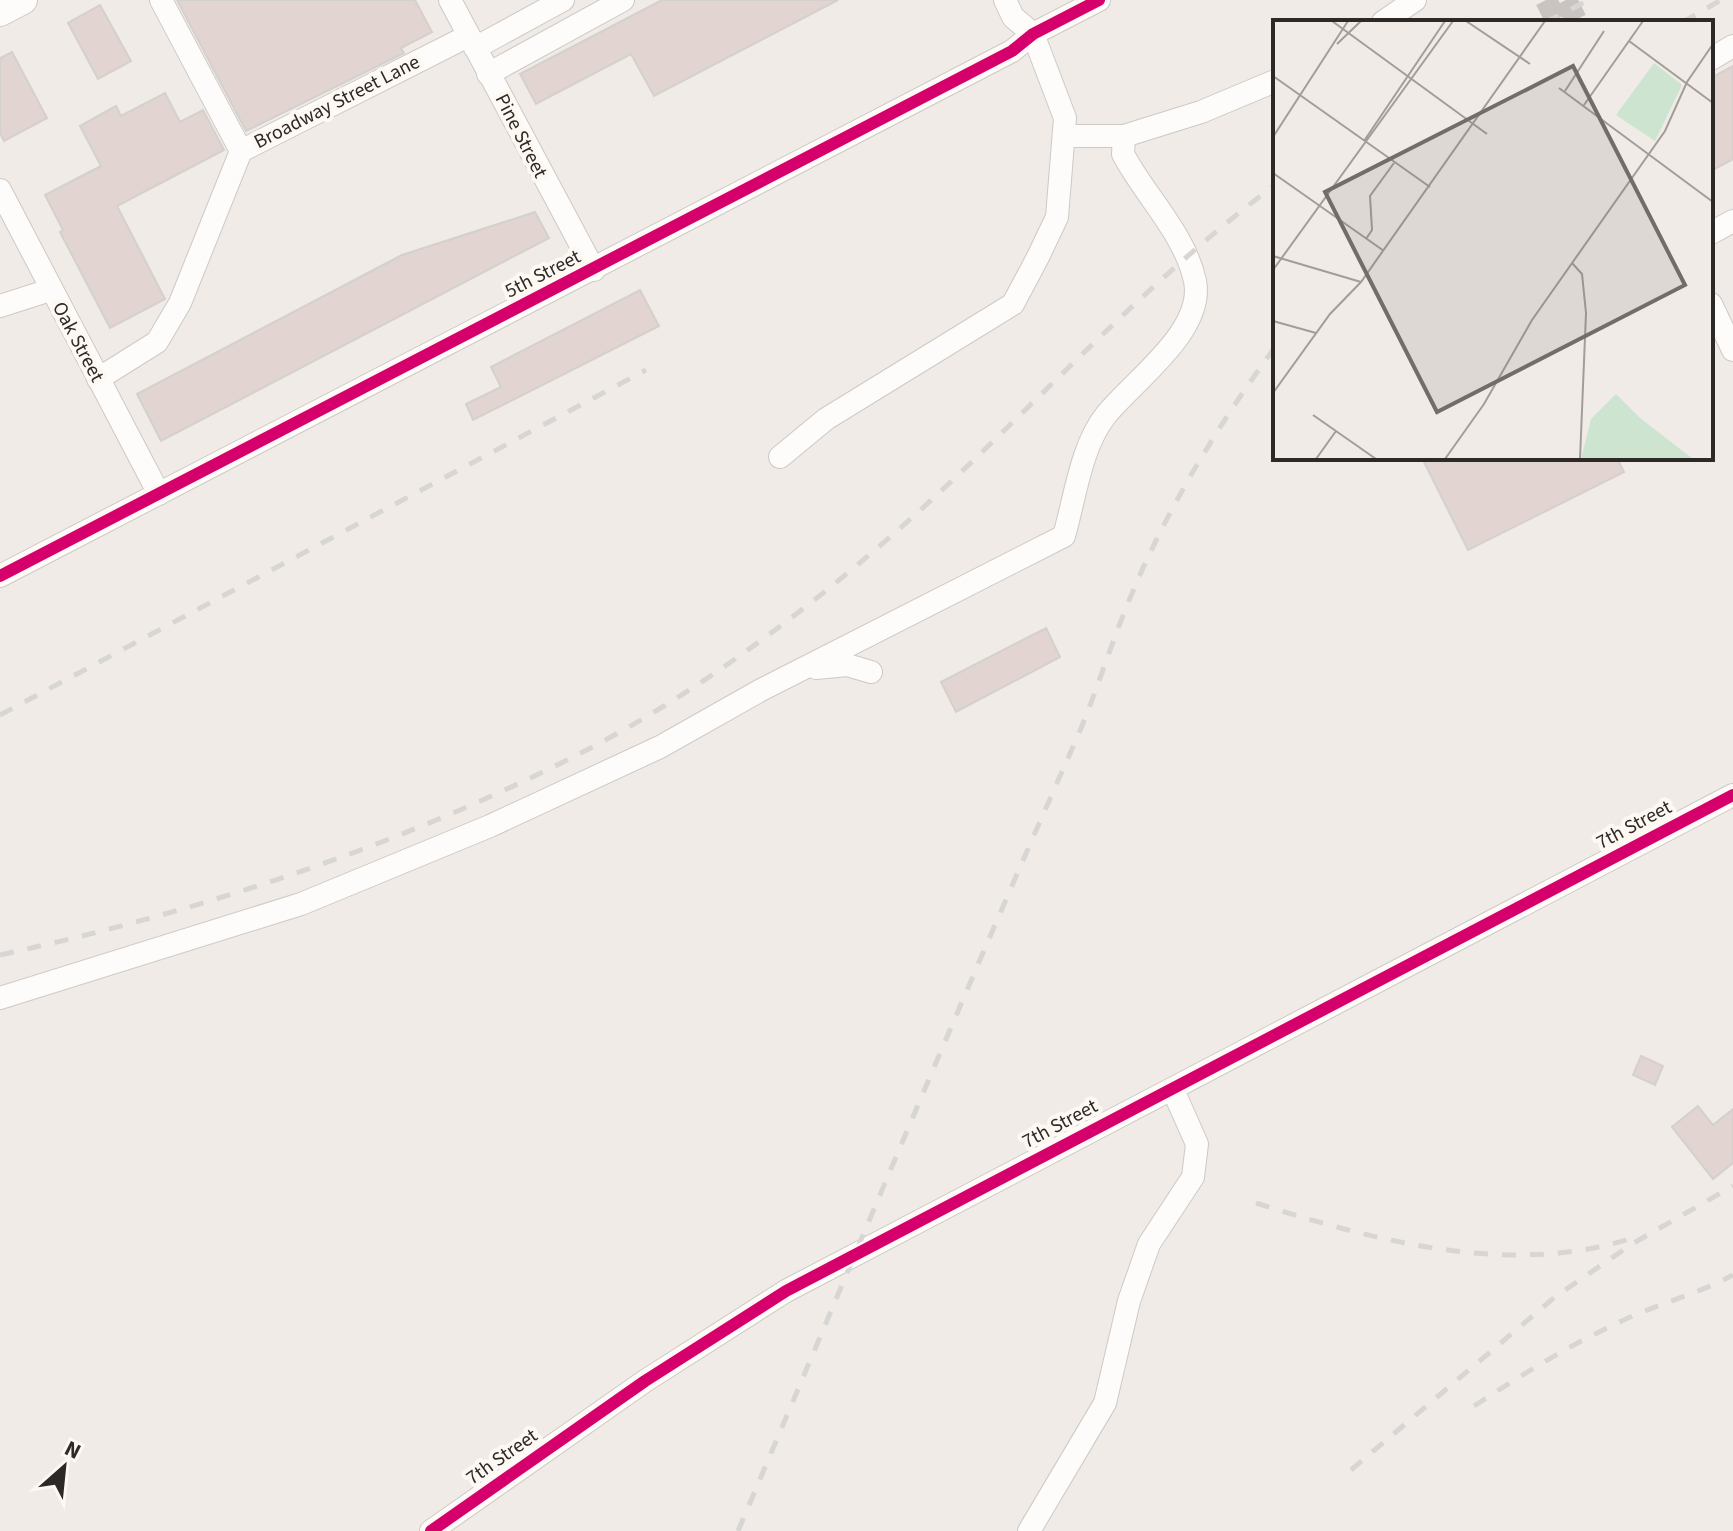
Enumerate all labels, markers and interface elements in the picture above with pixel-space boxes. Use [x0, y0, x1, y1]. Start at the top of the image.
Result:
inset map [1273, 20, 1713, 460]
street label: Broadway Street Lane [249, 48, 425, 156]
street label: Pine Street [488, 89, 554, 183]
street label: 5th Street [500, 243, 586, 305]
street label: Oak Street [45, 297, 111, 387]
street label: 7th Street [1591, 793, 1677, 857]
street label: 7th Street [1017, 1092, 1103, 1156]
street label: 7th Street [461, 1422, 544, 1492]
north arrow [24, 1427, 104, 1507]
text: N [59, 1432, 86, 1468]

